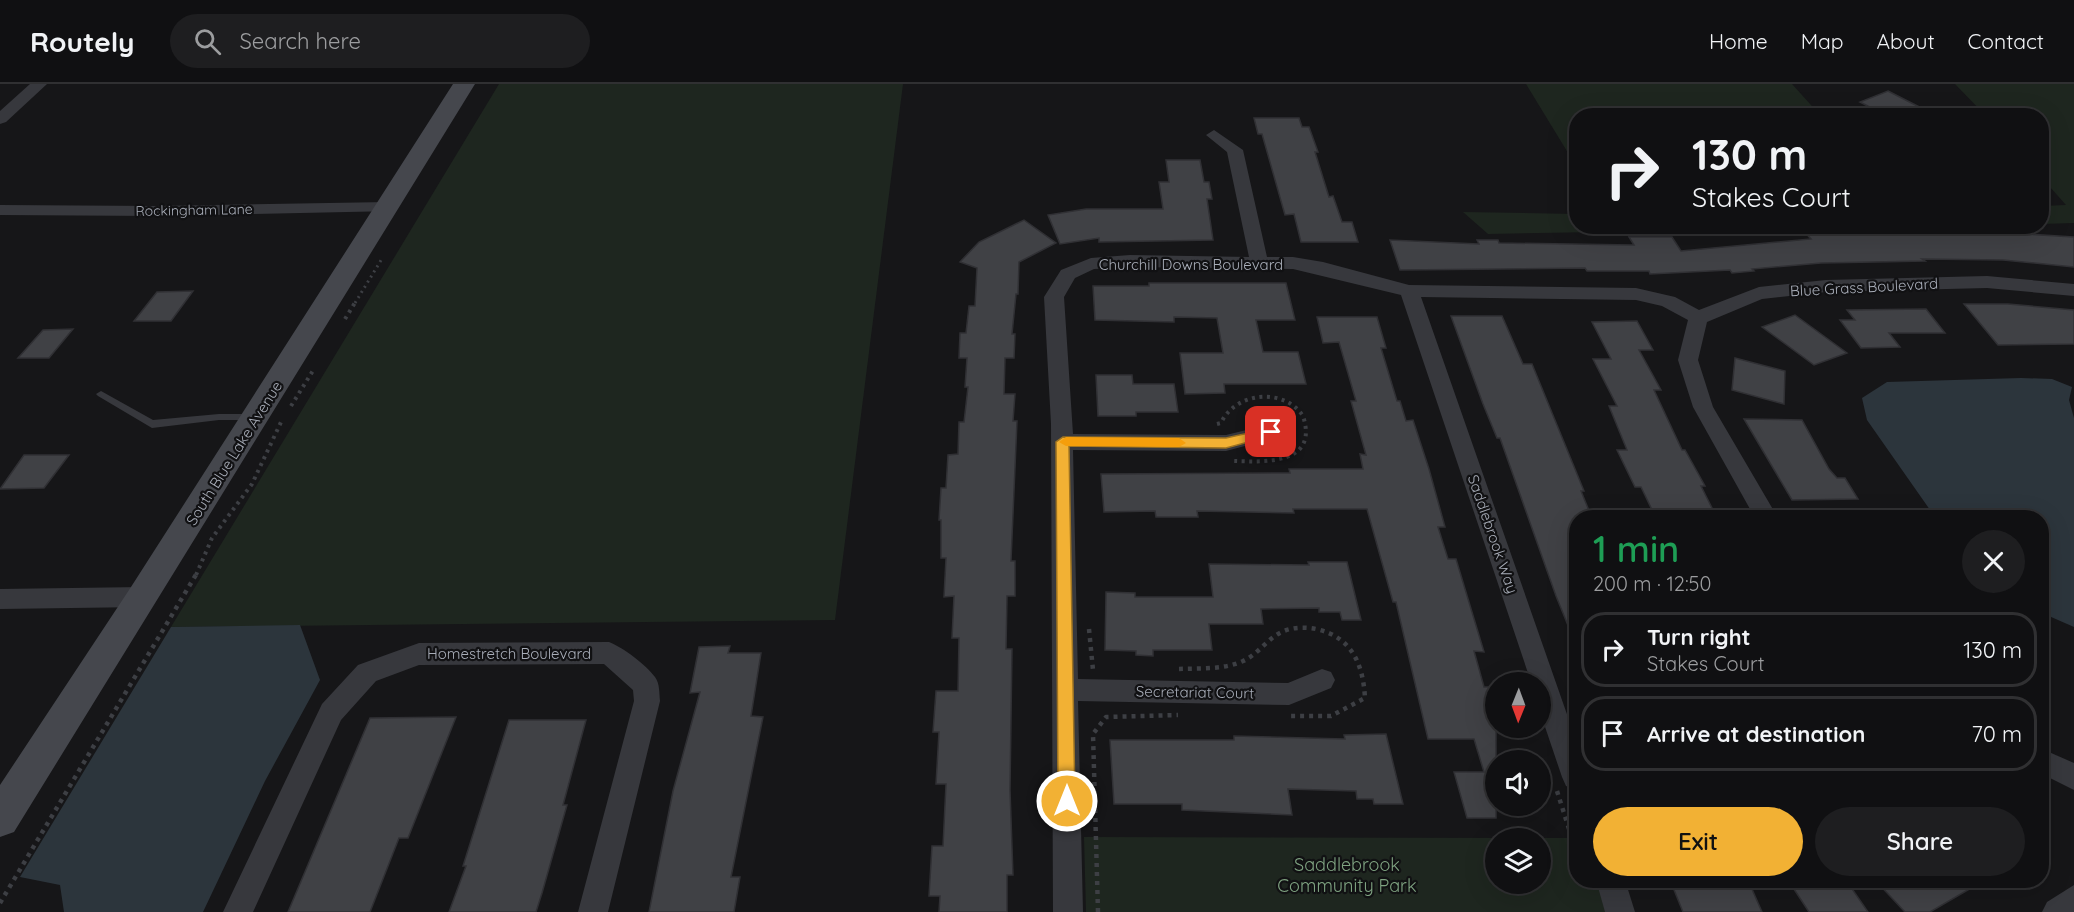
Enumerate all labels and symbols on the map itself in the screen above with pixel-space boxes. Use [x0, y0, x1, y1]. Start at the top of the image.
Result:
street label: Rockingham Lane [135, 200, 253, 220]
street label: Churchill Downs Boulevard [1099, 255, 1283, 274]
street label: Blue Grass Boulevard [1790, 274, 1938, 300]
street label: South Blue Lake Avenue [182, 377, 286, 529]
pin [1245, 406, 1296, 457]
street label: Saddlebrook Way [1464, 472, 1522, 596]
street label: Homestretch Boulevard [427, 644, 591, 663]
north arrow [1485, 672, 1551, 738]
street label: Secretariat Court [1136, 681, 1254, 703]
position arrow [1035, 769, 1099, 833]
park label: Saddlebrook Community Park [1277, 853, 1417, 897]

